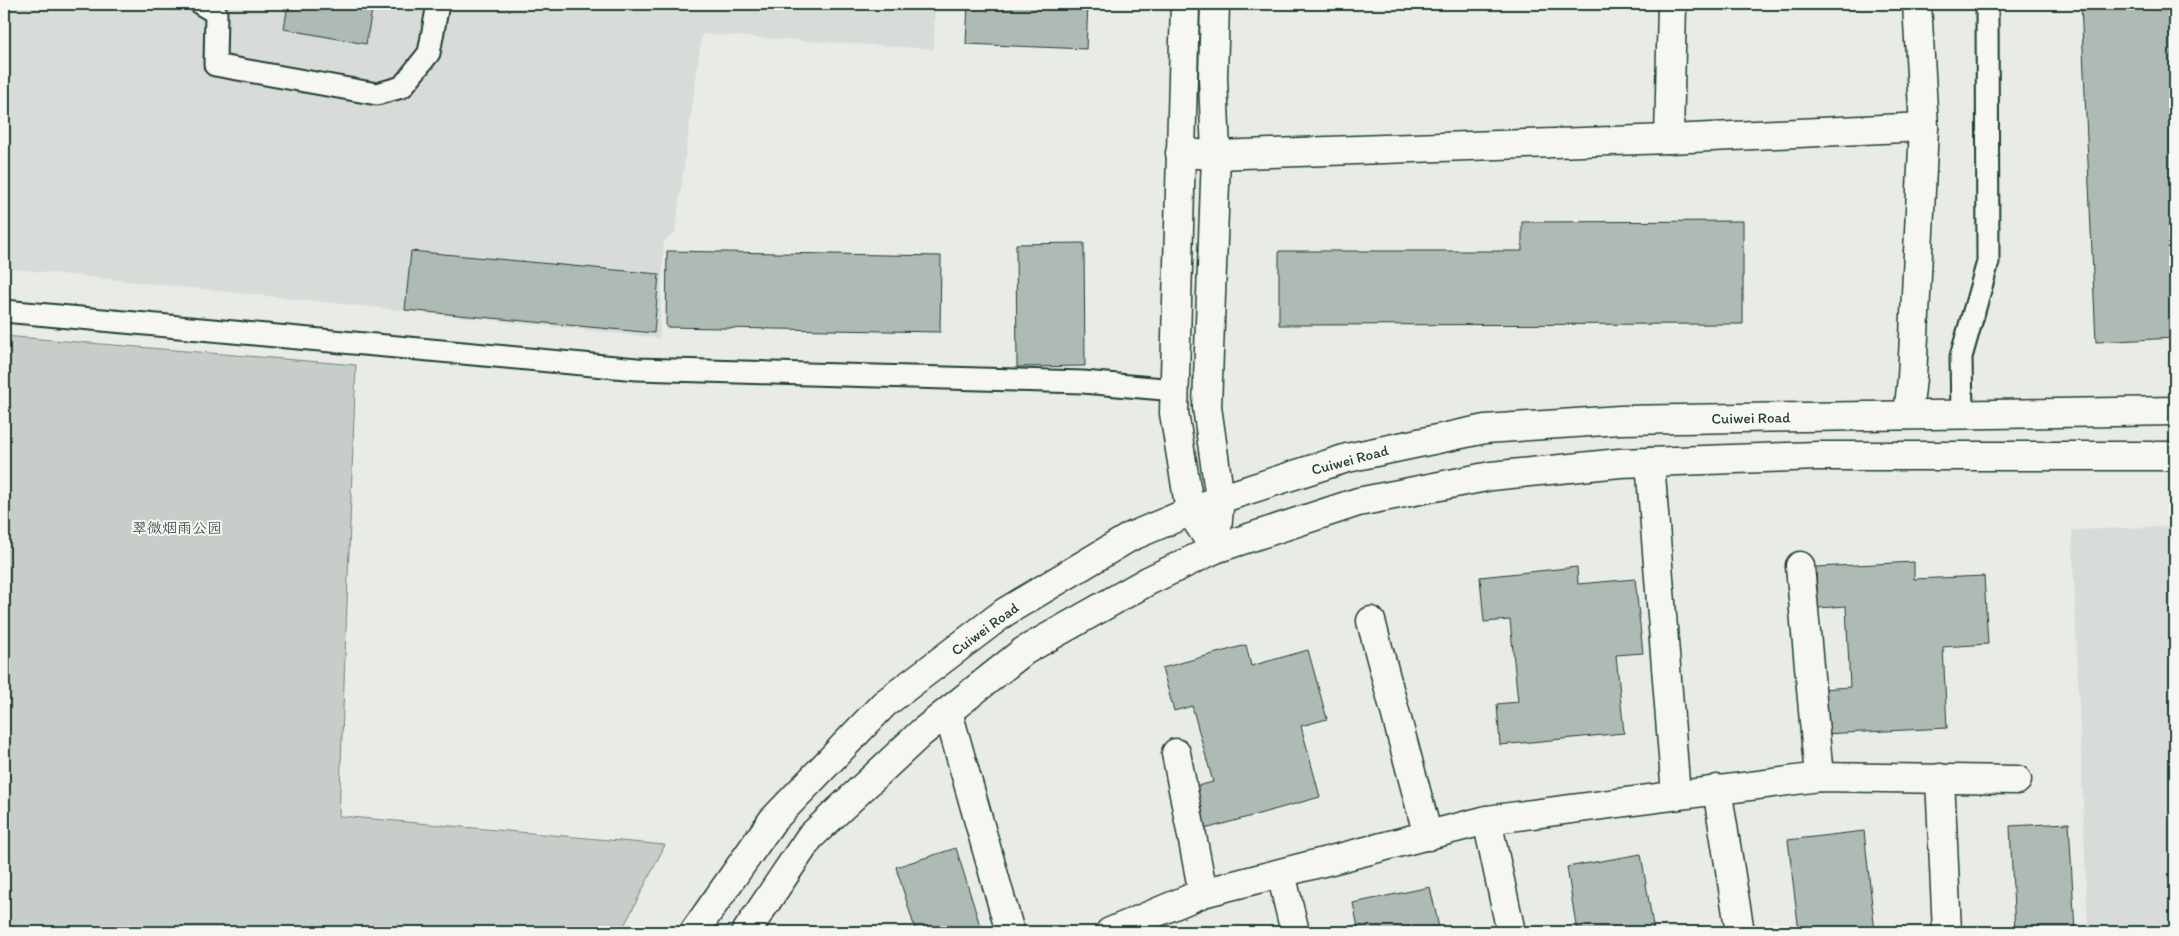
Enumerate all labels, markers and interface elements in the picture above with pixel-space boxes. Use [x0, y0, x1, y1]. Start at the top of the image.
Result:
street label: Cuiwei Road [1711, 408, 1791, 428]
street label: Cuiwei Road [1309, 441, 1391, 479]
park label: 翠微烟雨公园 [132, 519, 222, 537]
street label: Cuiwei Road [948, 598, 1023, 660]

